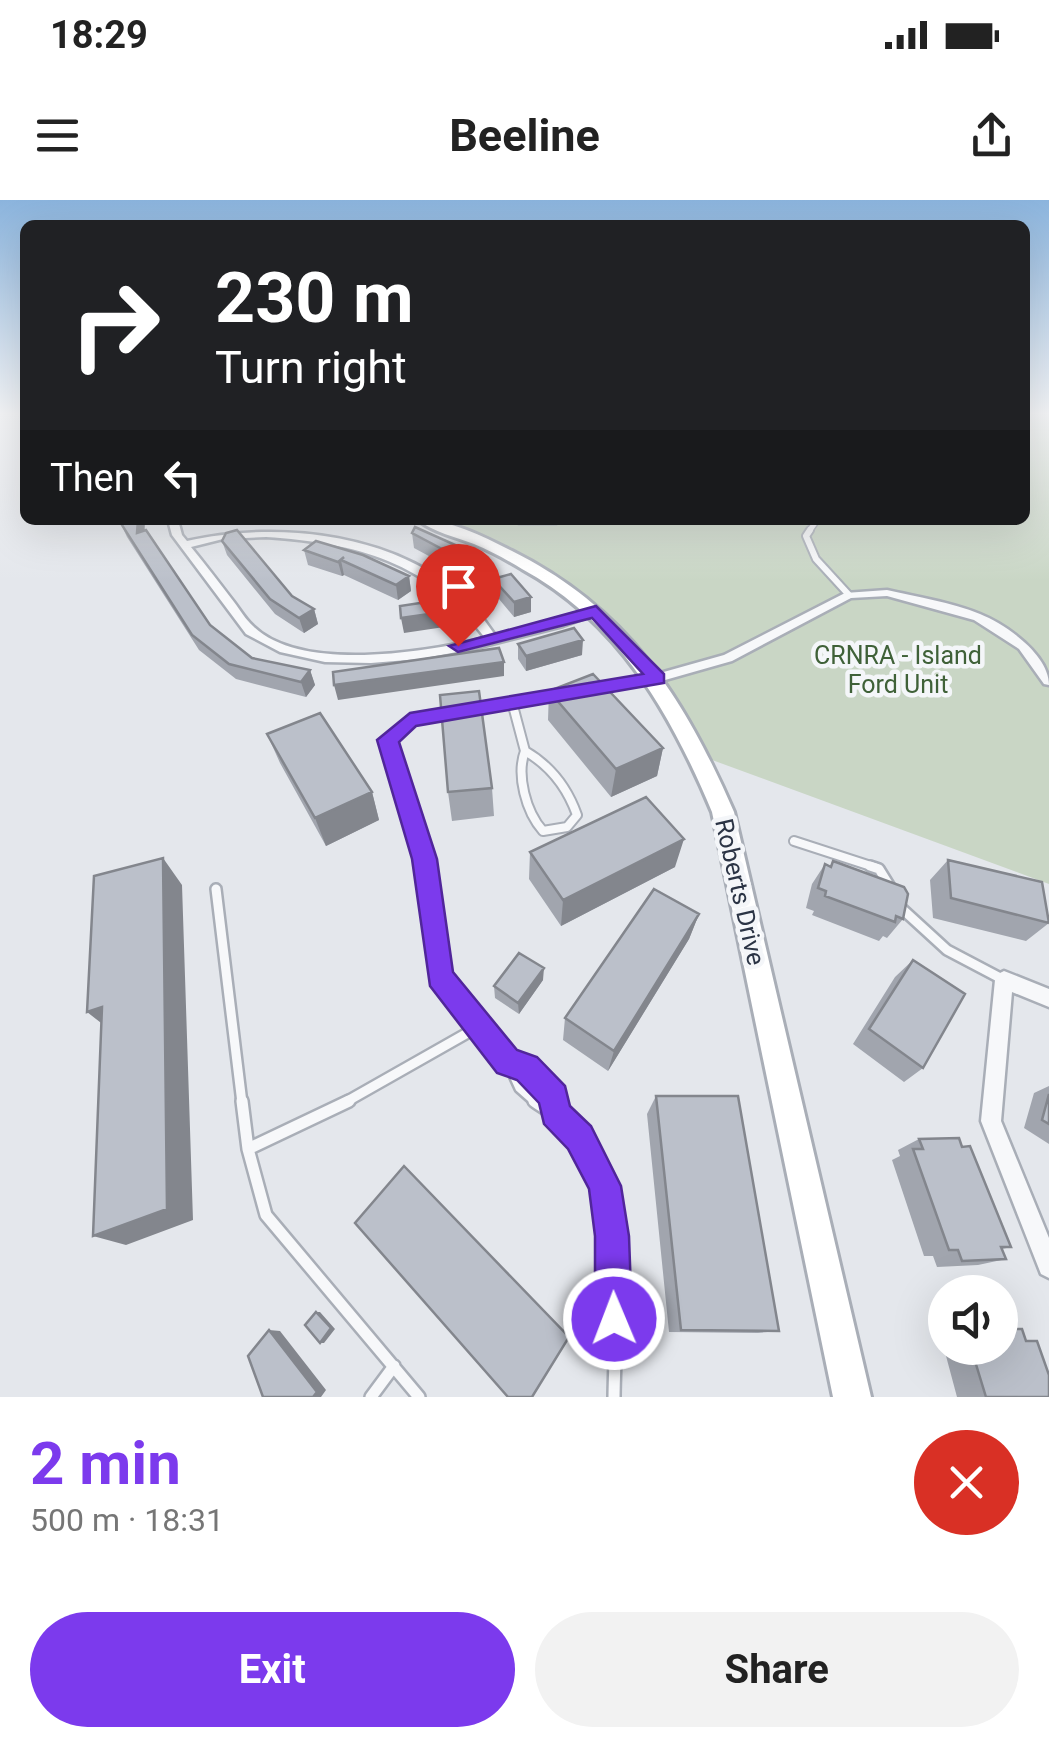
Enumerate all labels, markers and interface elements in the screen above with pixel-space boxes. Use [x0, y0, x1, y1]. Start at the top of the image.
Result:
text: 18:29 [50, 13, 148, 57]
icon: menu [30, 108, 85, 163]
icon: share [964, 108, 1019, 163]
text: Beeline [449, 109, 600, 162]
text: 230 m [215, 257, 414, 339]
icon: right [50, 260, 180, 390]
text: Turn right [215, 341, 407, 394]
icon: left [155, 450, 210, 505]
text: Then [50, 456, 135, 500]
pin [416, 544, 501, 647]
icon: arrive [431, 559, 486, 614]
park label: CRNRA - Island Ford Unit [814, 641, 982, 699]
street label: Roberts Drive [709, 816, 771, 968]
position arrow [562, 1267, 666, 1371]
map controls [928, 1275, 1018, 1365]
button: sound [928, 1275, 1018, 1365]
text: 2 min [30, 1428, 181, 1499]
button: close [914, 1430, 1019, 1535]
text: 500 m · 18:31 [30, 1501, 224, 1539]
button: Exit [30, 1612, 515, 1727]
button: Share [535, 1612, 1019, 1727]

